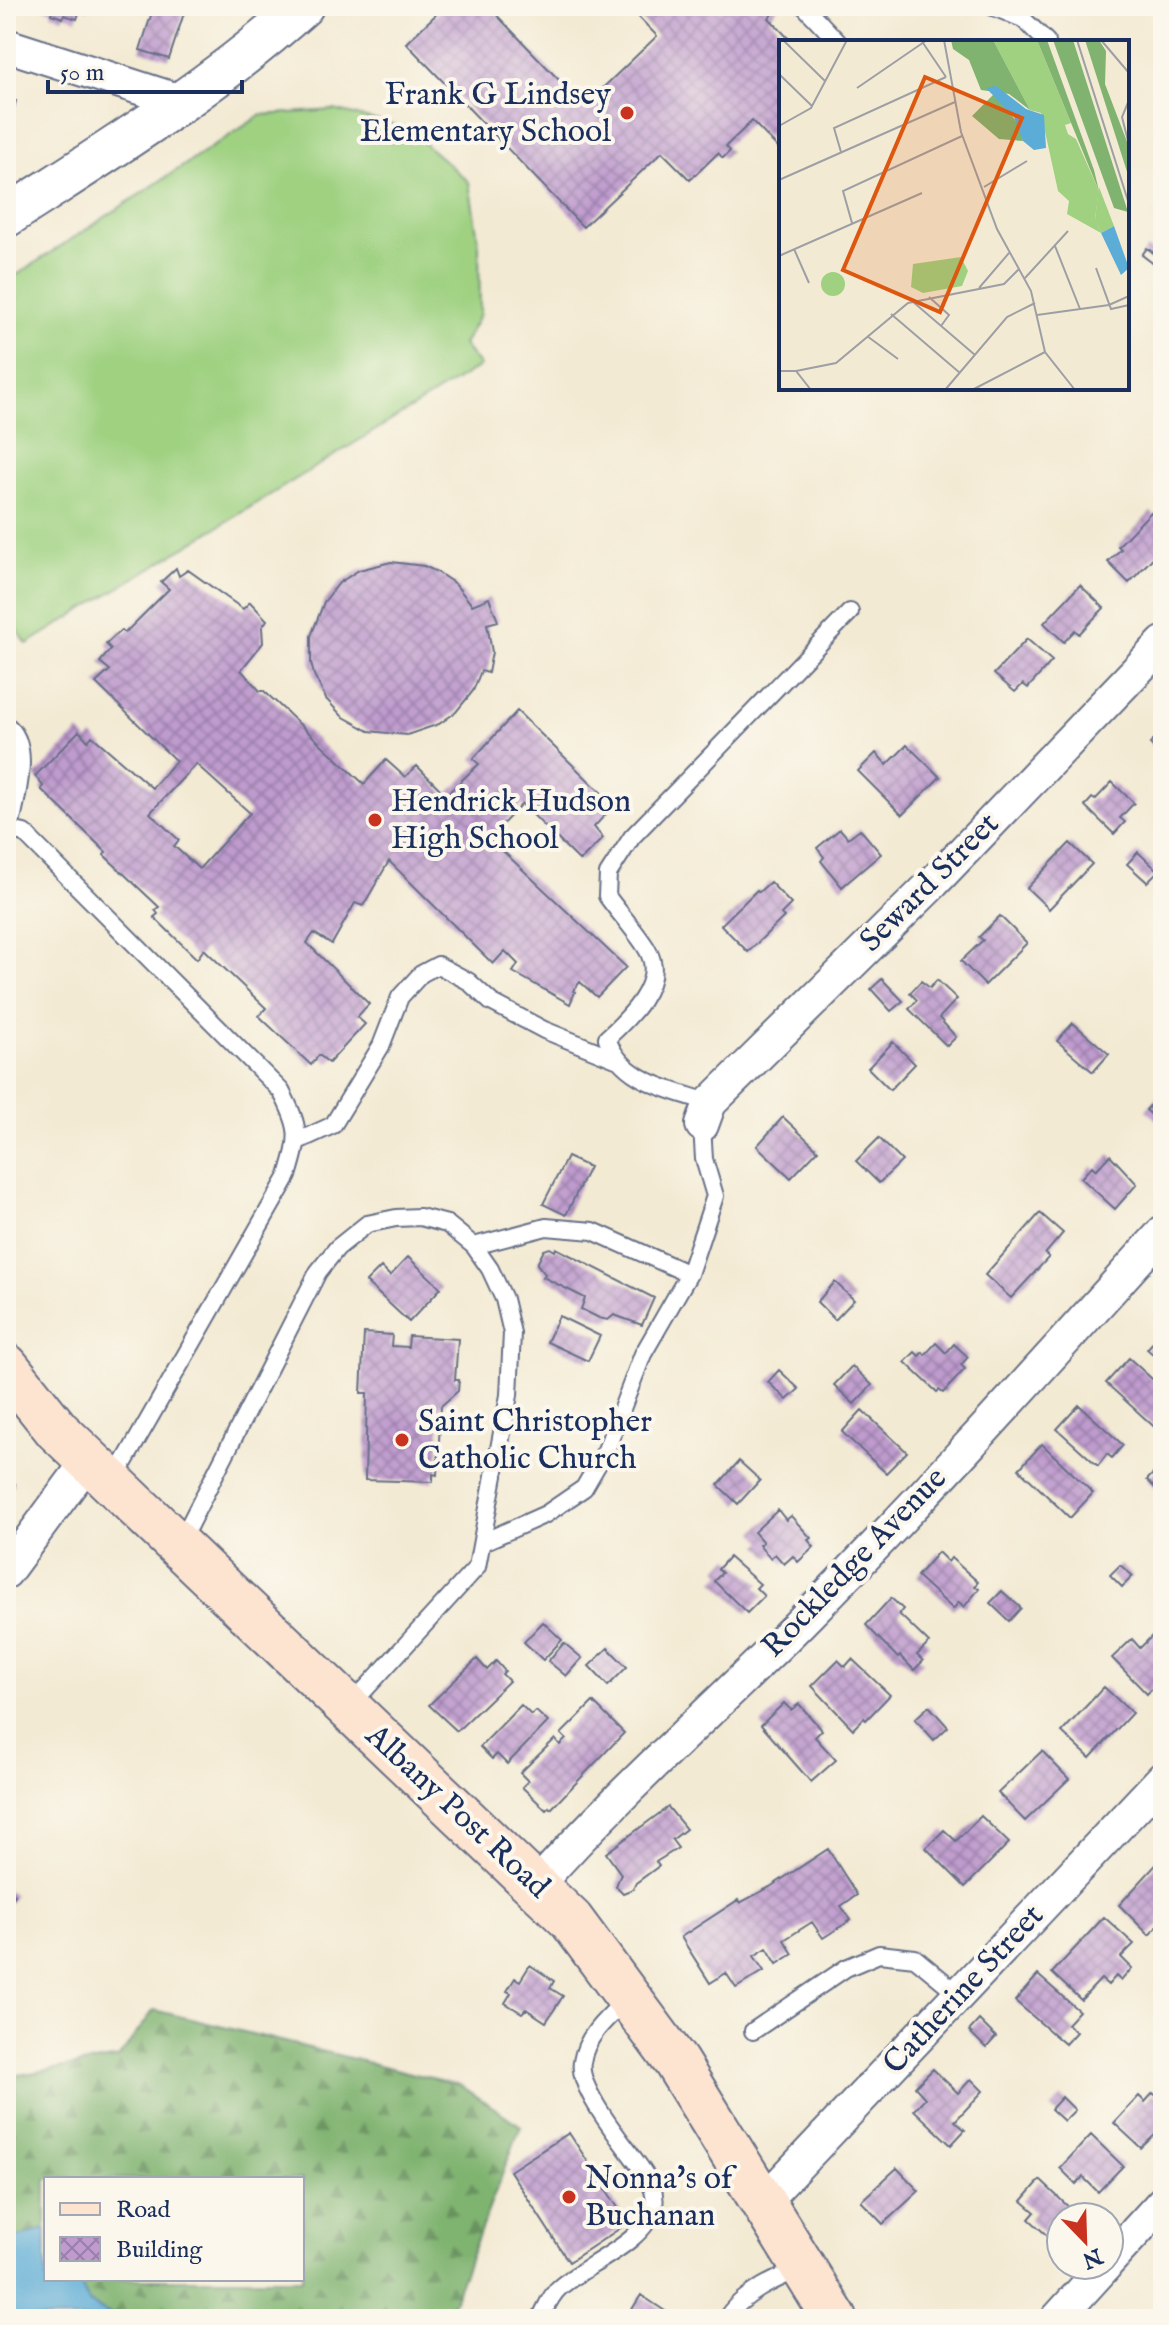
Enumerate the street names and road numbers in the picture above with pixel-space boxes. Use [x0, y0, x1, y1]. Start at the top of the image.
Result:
street label: Seward Street [851, 804, 1009, 962]
street label: Rockledge Avenue [754, 1459, 956, 1667]
street label: Albany Post Road [355, 1715, 559, 1909]
street label: Catherine Street [875, 1896, 1053, 2084]

